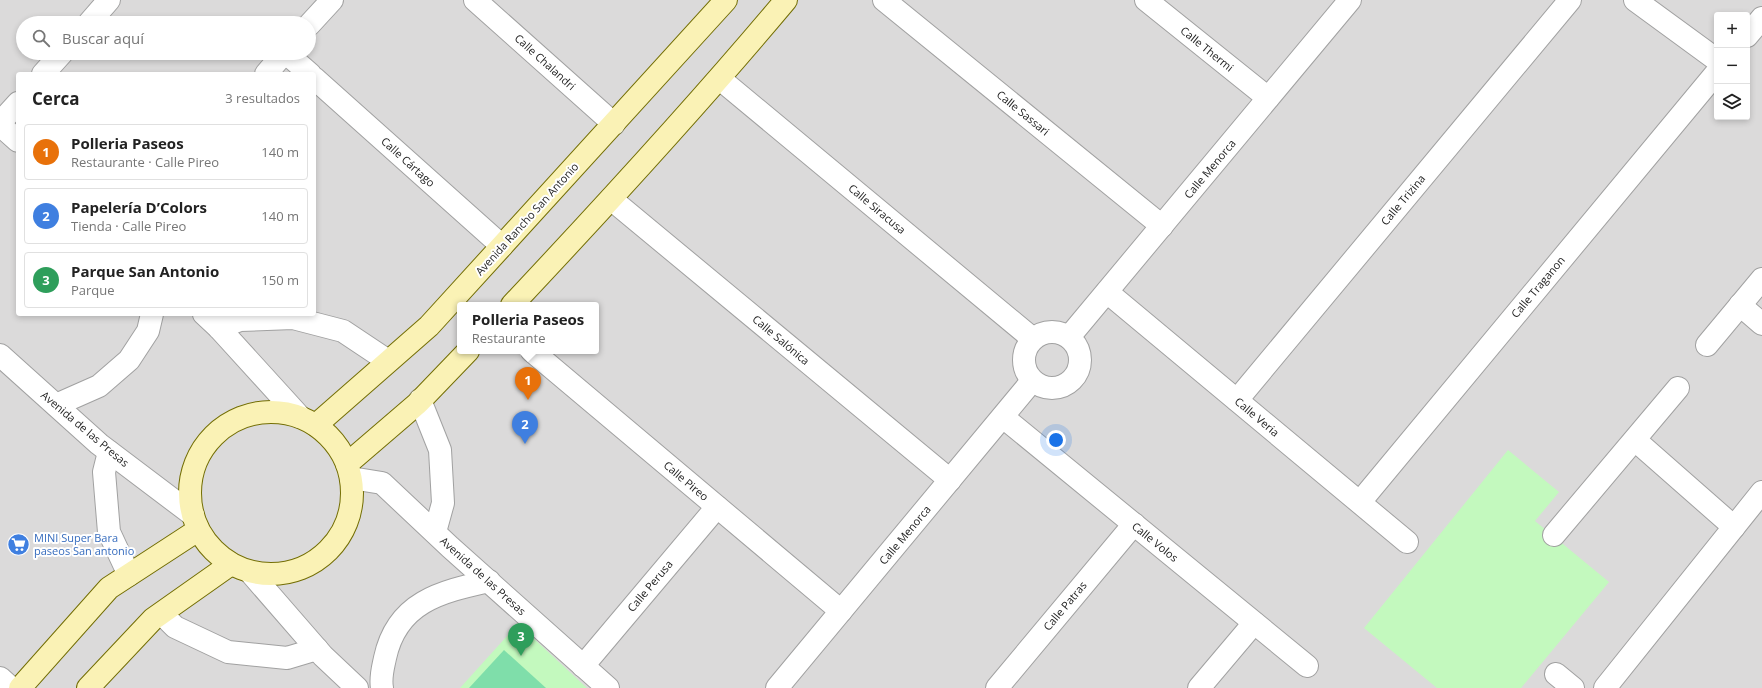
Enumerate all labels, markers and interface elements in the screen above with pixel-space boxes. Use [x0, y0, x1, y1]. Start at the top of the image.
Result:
map controls [1714, 12, 1750, 120]
button: + [1714, 12, 1750, 48]
search box [16, 16, 316, 60]
street label: Calle Thermi [1178, 23, 1237, 75]
icon: search [30, 27, 52, 49]
text: Buscar aquí [62, 28, 144, 48]
street label: Calle Chalandri [512, 30, 579, 93]
button: − [1714, 48, 1750, 84]
button: layers [1714, 84, 1750, 120]
text: Cerca [32, 87, 80, 110]
street label: Calle Sassari [994, 87, 1053, 138]
text: 3 resultados [225, 89, 300, 107]
text: Polleria Paseos [71, 133, 184, 153]
street label: Calle Cártago [378, 133, 439, 190]
street label: Calle Menorca [1180, 136, 1239, 201]
text: 1 [42, 143, 50, 161]
text: 140 m [261, 143, 299, 161]
text: Restaurante · Calle Pireo [71, 153, 219, 171]
street label: Avenida Rancho San Antonio [472, 159, 582, 278]
street label: Calle Trizina [1377, 171, 1428, 228]
street label: Calle Siracusa [846, 180, 909, 237]
text: Papelería D’Colors [71, 197, 207, 217]
text: 2 [42, 207, 50, 225]
text: 140 m [261, 207, 299, 225]
text: Tienda · Calle Pireo [71, 217, 186, 235]
street label: Calle Traganon [1507, 253, 1568, 321]
text: Parque San Antonio [71, 261, 219, 281]
text: 3 [42, 271, 50, 289]
text: 150 m [261, 271, 299, 289]
text: Parque [71, 281, 115, 299]
popup [457, 302, 599, 354]
text: Polleria Paseos [472, 309, 584, 329]
street label: Calle Salónica [750, 311, 813, 368]
text: Restaurante [472, 329, 545, 347]
pin: 1 [515, 367, 541, 400]
street label: Avenida de las Presas [38, 387, 132, 470]
street label: Calle Veria [1232, 394, 1283, 440]
pin: 2 [512, 411, 538, 444]
your location [1046, 430, 1066, 450]
street label: Calle Pireo [661, 457, 712, 504]
street label: Calle Menorca [875, 502, 934, 567]
street label: Calle Volos [1129, 518, 1182, 565]
place label: MINI Super Bara paseos San antonio [34, 530, 135, 558]
supermarket icon: MINI Super Bara paseos San antonio [6, 531, 32, 557]
street label: Avenida de las Presas [437, 533, 529, 618]
street label: Calle Perusa [624, 557, 676, 615]
street label: Calle Patras [1040, 578, 1090, 634]
pin: 3 [508, 623, 534, 656]

